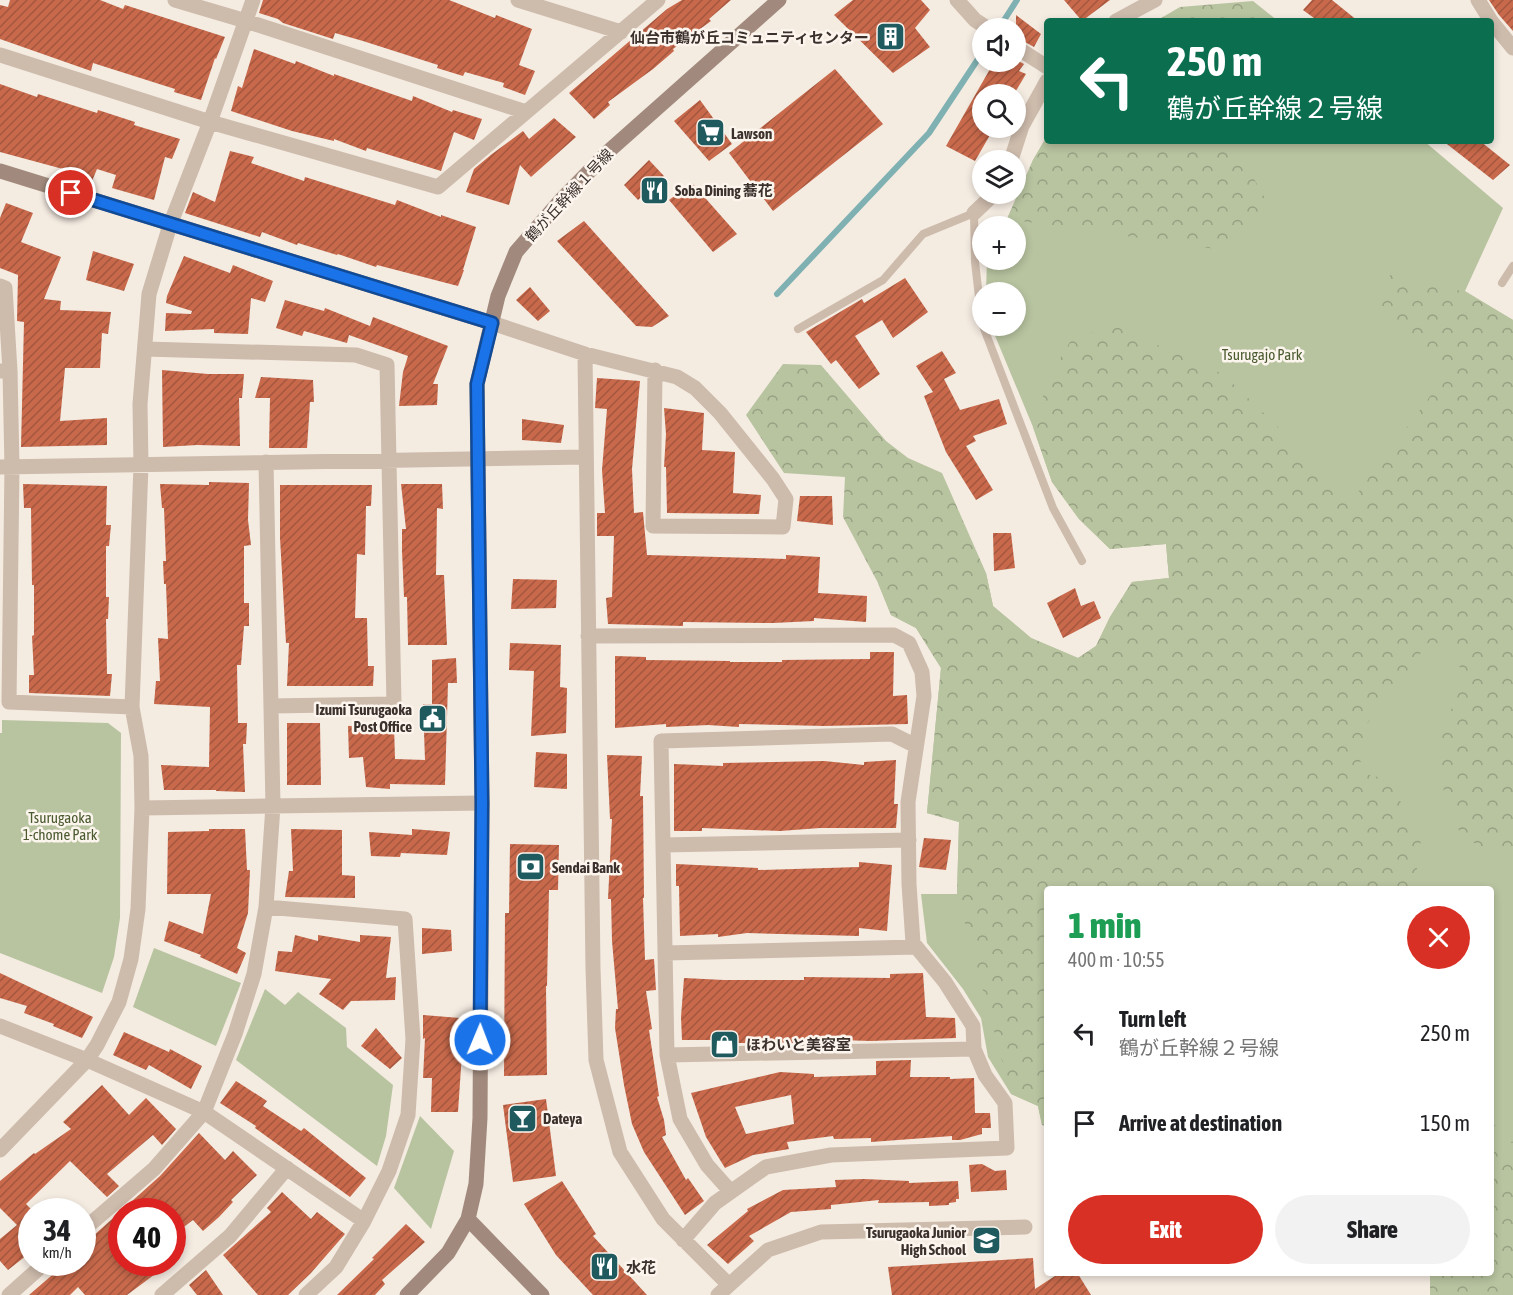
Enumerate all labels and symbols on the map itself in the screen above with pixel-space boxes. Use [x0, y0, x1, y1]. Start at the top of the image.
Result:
building icon: 仙台市鶴が丘コミュニティセンター [874, 21, 906, 53]
place label: 仙台市鶴が丘コミュニティセンター [630, 29, 869, 46]
supermarket icon: Lawson [694, 117, 726, 149]
place label: Lawson [731, 125, 772, 142]
street label: 鶴が丘幹線１号線 [522, 145, 616, 245]
pin [45, 167, 96, 218]
restaurant icon: Soba Dining 蕎花 [638, 174, 670, 206]
place label: Soba Dining 蕎花 [675, 182, 773, 199]
park label: Tsurugajo Park [1222, 346, 1303, 363]
place label: Izumi Tsurugaoka Post Office [316, 701, 412, 735]
public building icon: Izumi Tsurugaoka Post Office [417, 702, 449, 734]
park label: Tsurugaoka 1-chome Park [23, 809, 98, 843]
bank icon: Sendai Bank [515, 851, 547, 883]
place label: Sendai Bank [552, 859, 620, 876]
position arrow [448, 1008, 512, 1072]
shop icon: ほわいと美容室 [709, 1028, 741, 1060]
place label: ほわいと美容室 [746, 1036, 851, 1053]
bar icon: Dateya [506, 1102, 538, 1134]
place label: Dateya [543, 1110, 582, 1127]
speed limit sign: 40 [108, 1198, 186, 1276]
place label: Tsurugaoka Junior High School [866, 1224, 967, 1258]
school or university icon: Tsurugaoka Junior High School [971, 1225, 1003, 1257]
restaurant icon: 水花 [589, 1251, 621, 1283]
place label: 水花 [626, 1259, 656, 1276]

